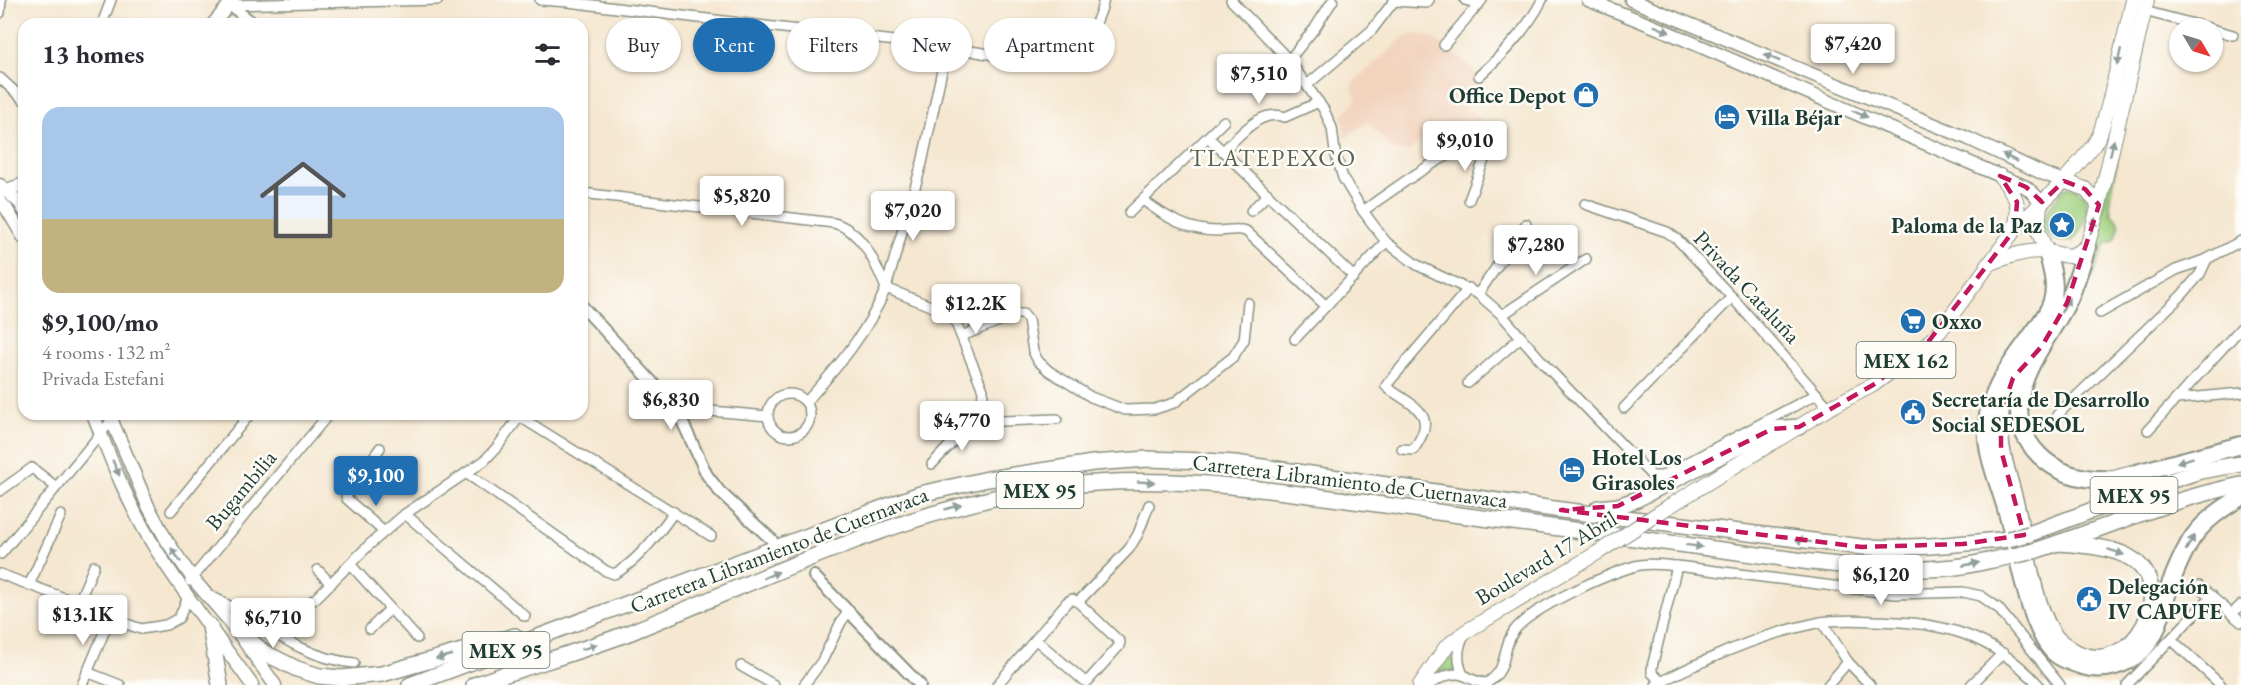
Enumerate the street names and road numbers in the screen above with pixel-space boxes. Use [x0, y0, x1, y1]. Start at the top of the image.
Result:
street label: Privada Cataluña [1687, 224, 1807, 350]
road number: MEX 162 [1856, 342, 1956, 378]
street label: Bugambilia [199, 444, 283, 536]
street label: Carretera Libramiento de Cuernavaca [1191, 447, 1509, 515]
road number: MEX 95 [996, 472, 1084, 508]
road number: MEX 95 [2090, 477, 2178, 513]
street label: Carretera Libramiento de Cuernavaca [626, 480, 932, 620]
street label: Boulevard 17 Abril [1470, 504, 1622, 612]
road number: MEX 95 [462, 632, 550, 668]

